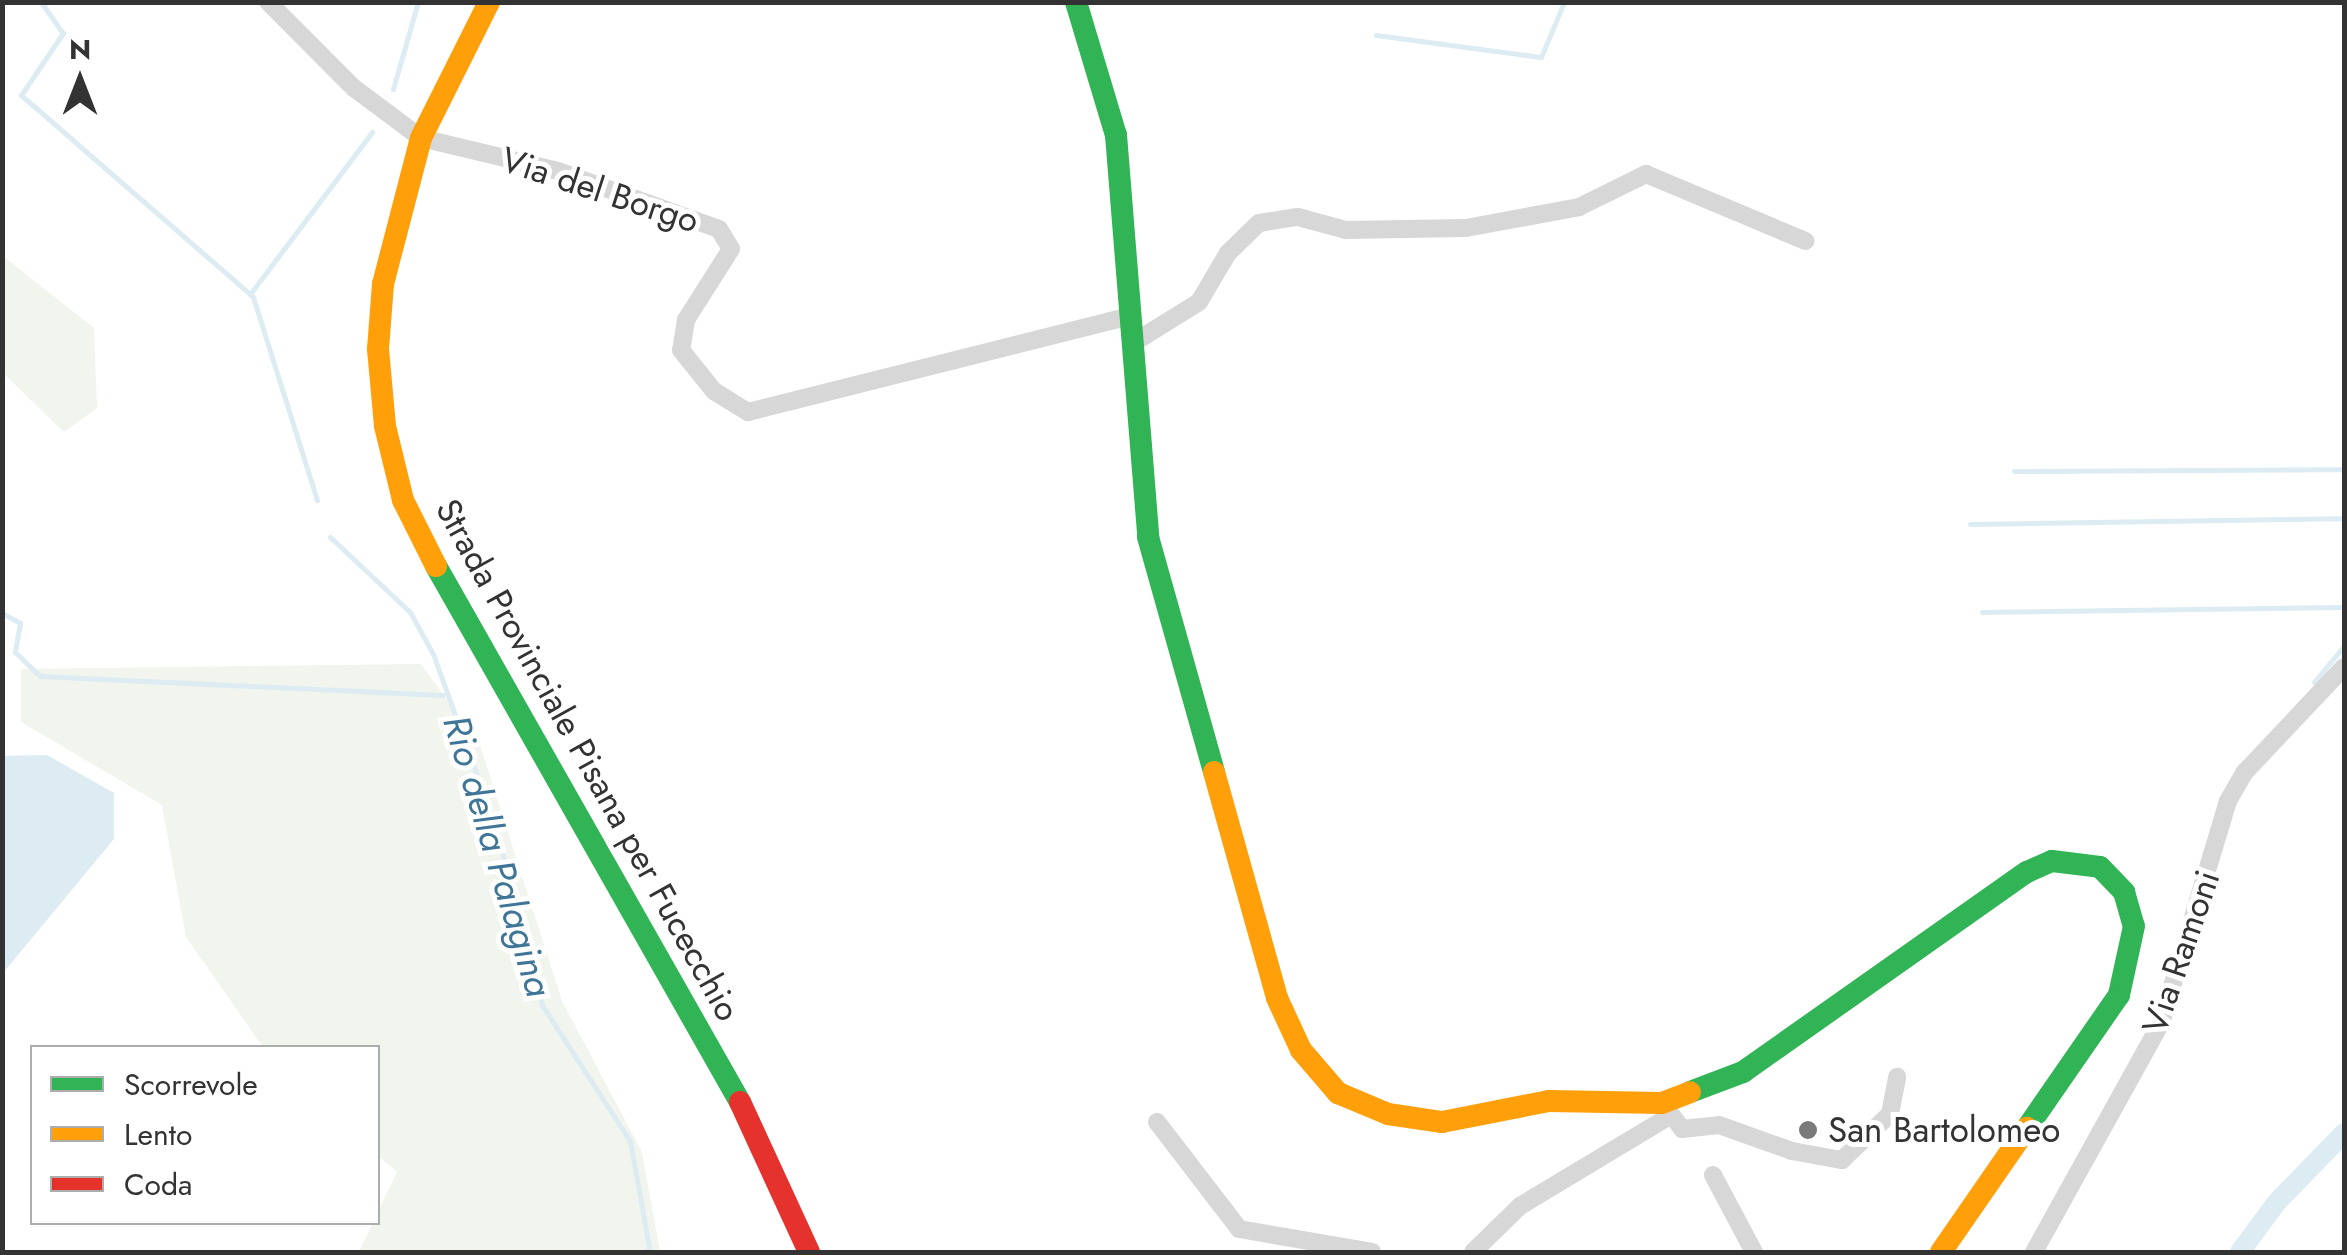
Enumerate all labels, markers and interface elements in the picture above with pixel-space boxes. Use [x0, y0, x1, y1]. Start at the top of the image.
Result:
text: N [69, 29, 91, 70]
north arrow [30, 30, 130, 130]
street label: Via del Borgo [496, 138, 704, 242]
street label: Strada Provinciale Pisana per Fucecchio [427, 492, 749, 1028]
water label: Rio della Palagina [434, 710, 562, 1002]
street label: Via Ramoni [2133, 865, 2229, 1039]
legend [30, 1045, 380, 1225]
text: Scorrevole [124, 1063, 258, 1106]
place label: San Bartolomeo [1828, 1109, 2060, 1151]
text: Lento [124, 1113, 192, 1156]
marker: San Bartolomeo [1797, 1119, 1819, 1141]
text: Coda [124, 1163, 192, 1206]

